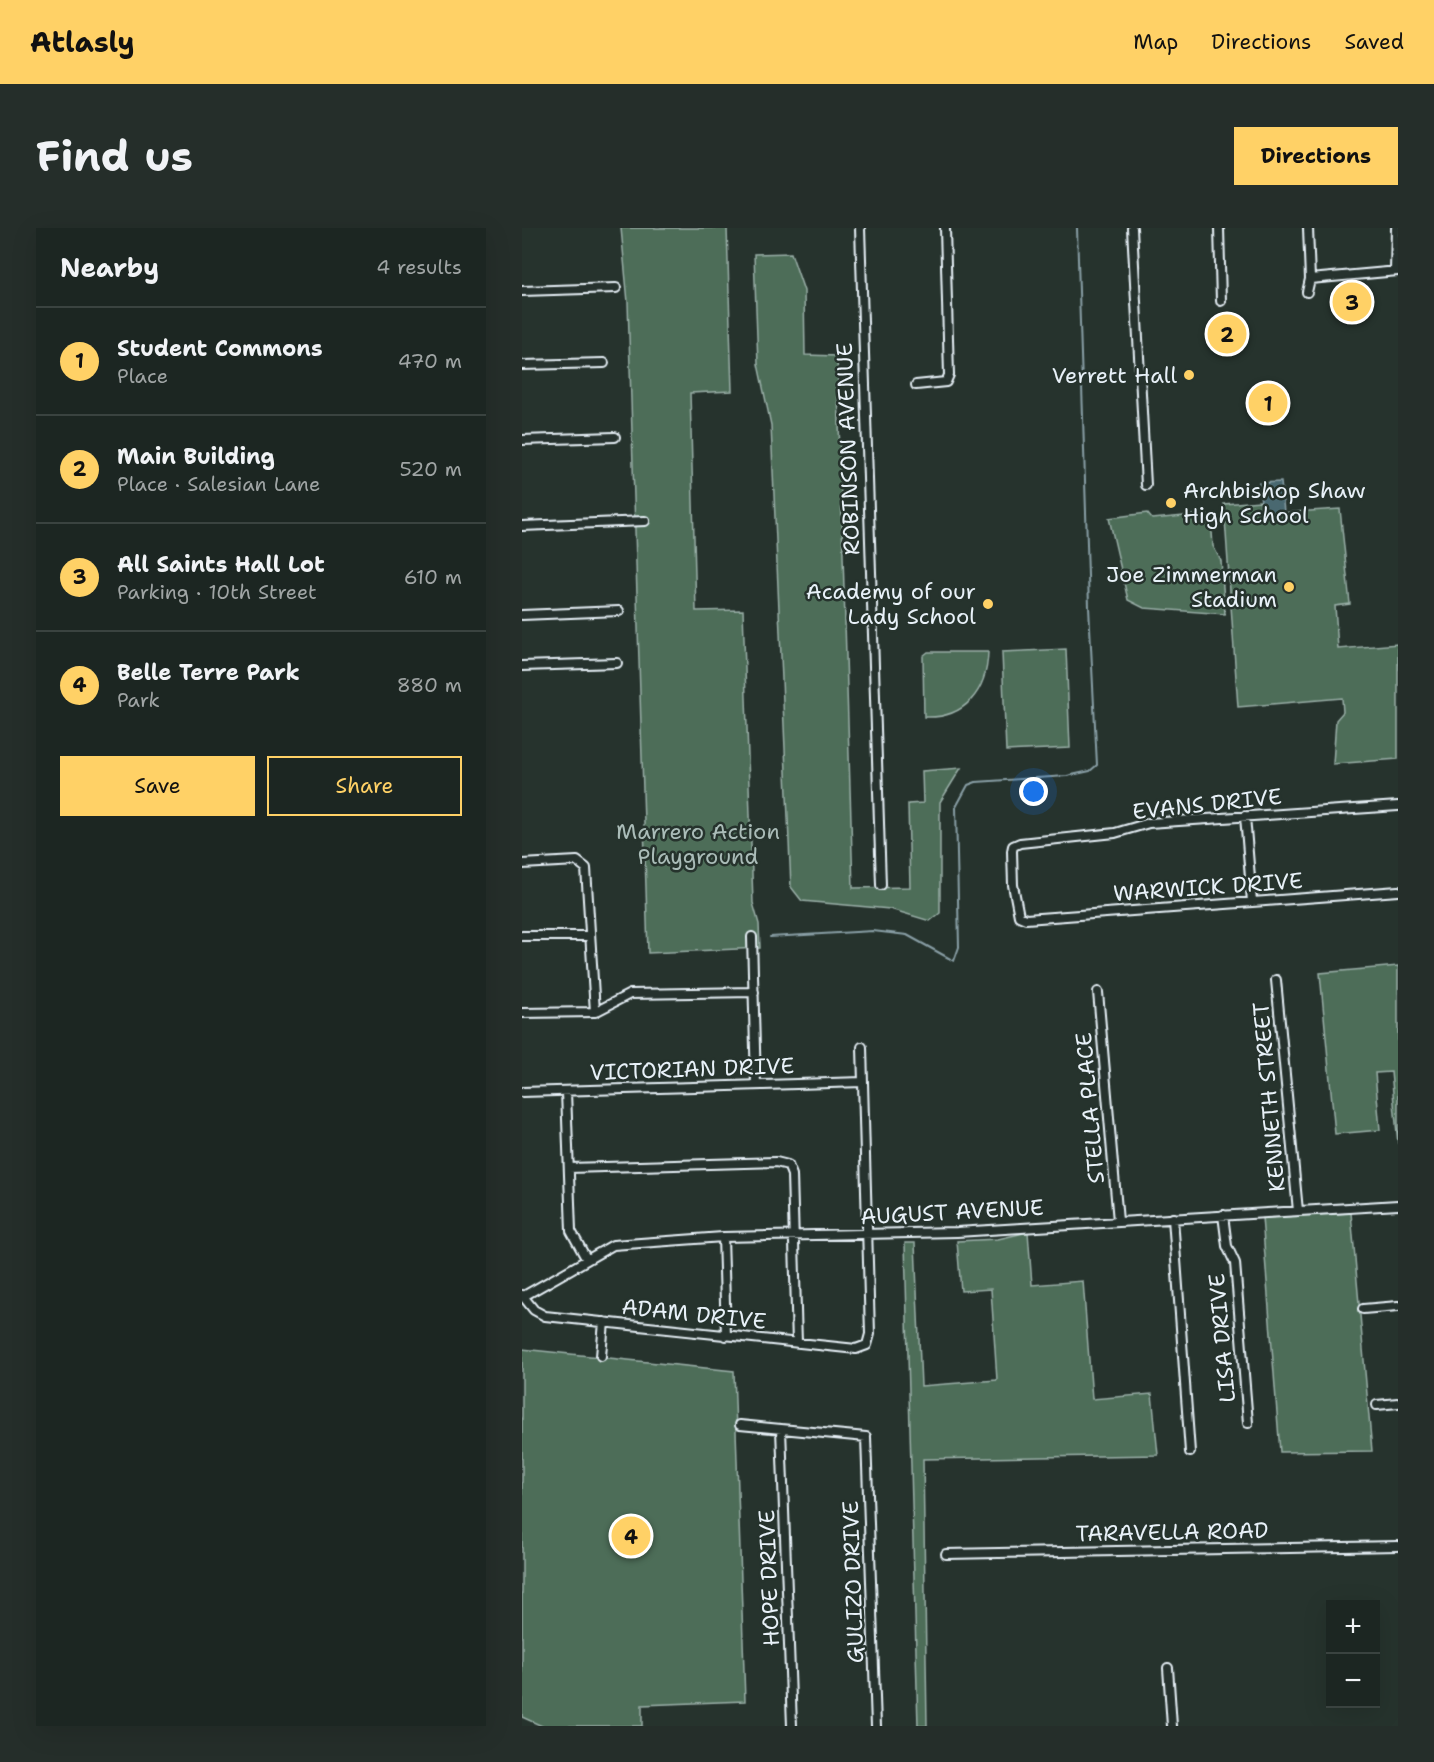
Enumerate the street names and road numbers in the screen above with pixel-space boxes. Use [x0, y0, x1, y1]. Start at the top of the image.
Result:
street label: ROBINSON AVENUE [830, 342, 866, 556]
street label: EVANS DRIVE [1131, 782, 1283, 826]
street label: WARWICK DRIVE [1112, 866, 1304, 908]
street label: KENNETH STREET [1246, 1000, 1292, 1193]
street label: STELLA PLACE [1069, 1031, 1111, 1185]
street label: VICTORIAN DRIVE [589, 1051, 795, 1087]
street label: AUGUST AVENUE [860, 1193, 1044, 1231]
street label: LISA DRIVE [1202, 1272, 1242, 1404]
street label: ADAM DRIVE [620, 1292, 768, 1336]
street label: GULIZO DRIVE [836, 1500, 870, 1664]
street label: HOPE DRIVE [752, 1509, 786, 1647]
street label: TARAVELLA ROAD [1075, 1516, 1269, 1548]

